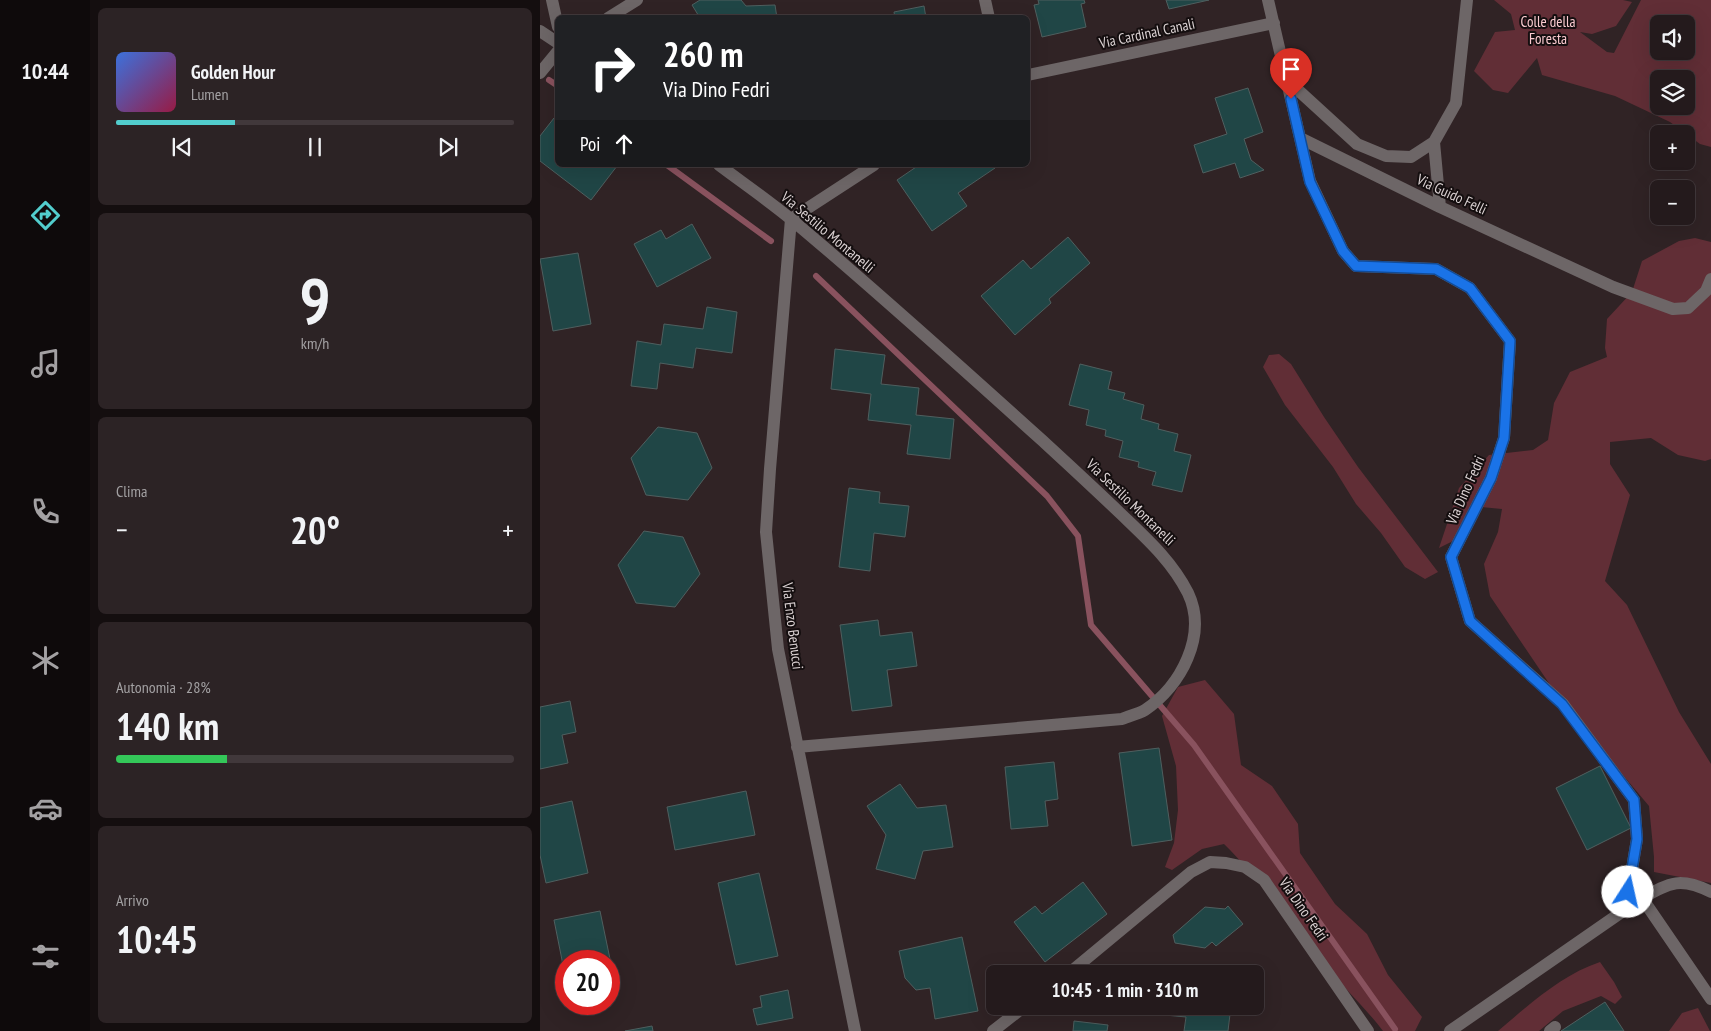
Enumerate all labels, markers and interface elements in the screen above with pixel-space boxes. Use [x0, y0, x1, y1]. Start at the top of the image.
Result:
park label: Colle della Foresta [1521, 12, 1575, 48]
street label: Via Cardinal Canali [1097, 14, 1197, 53]
map controls [1650, 15, 1695, 225]
button: sound [1650, 15, 1695, 60]
text: 260 m [663, 31, 744, 77]
icon: right [580, 35, 645, 100]
pin [1270, 48, 1312, 99]
icon: arrive [1277, 55, 1305, 83]
text: 10:44 [21, 57, 69, 85]
text: Golden Hour [191, 60, 275, 84]
button: layers [1650, 70, 1695, 115]
text: Via Dino Fedri [663, 75, 770, 103]
text: Lumen [191, 84, 228, 104]
button: + [1650, 125, 1695, 170]
icon: ahead [610, 130, 638, 158]
text: Poi [580, 132, 600, 156]
icon: previous [168, 133, 196, 161]
icon: pause [301, 133, 329, 161]
icon: next [434, 133, 462, 161]
street label: Via Guido Felli [1413, 169, 1490, 219]
button: − [1650, 180, 1695, 225]
street label: Via Sestilio Montanelli [776, 187, 879, 277]
icon: directions [28, 198, 63, 233]
text: 9 [299, 258, 331, 342]
text: km/h [301, 333, 329, 353]
icon: music [28, 346, 63, 381]
street label: Via Dino Fedri [1441, 453, 1489, 528]
street label: Via Sestilio Montanelli [1082, 454, 1180, 549]
text: Clima [116, 481, 147, 501]
icon: phone [28, 494, 63, 529]
text: 20° [290, 505, 340, 554]
text: − [116, 511, 128, 548]
text: + [502, 511, 514, 548]
street label: Via Enzo Benucci [778, 581, 808, 670]
icon: climate [28, 643, 63, 678]
text: Autonomia · 28% [116, 677, 211, 697]
text: 140 km [116, 701, 219, 750]
icon: car [28, 791, 63, 826]
position arrow [1601, 865, 1653, 917]
street label: Via Dino Fedri [1275, 873, 1333, 944]
text: Arrivo [116, 890, 149, 910]
text: 10:45 [116, 914, 198, 963]
icon: filters [28, 939, 63, 974]
speed limit sign: 20 [555, 950, 620, 1015]
text: 10:45 · 1 min · 310 m [1052, 978, 1198, 1002]

